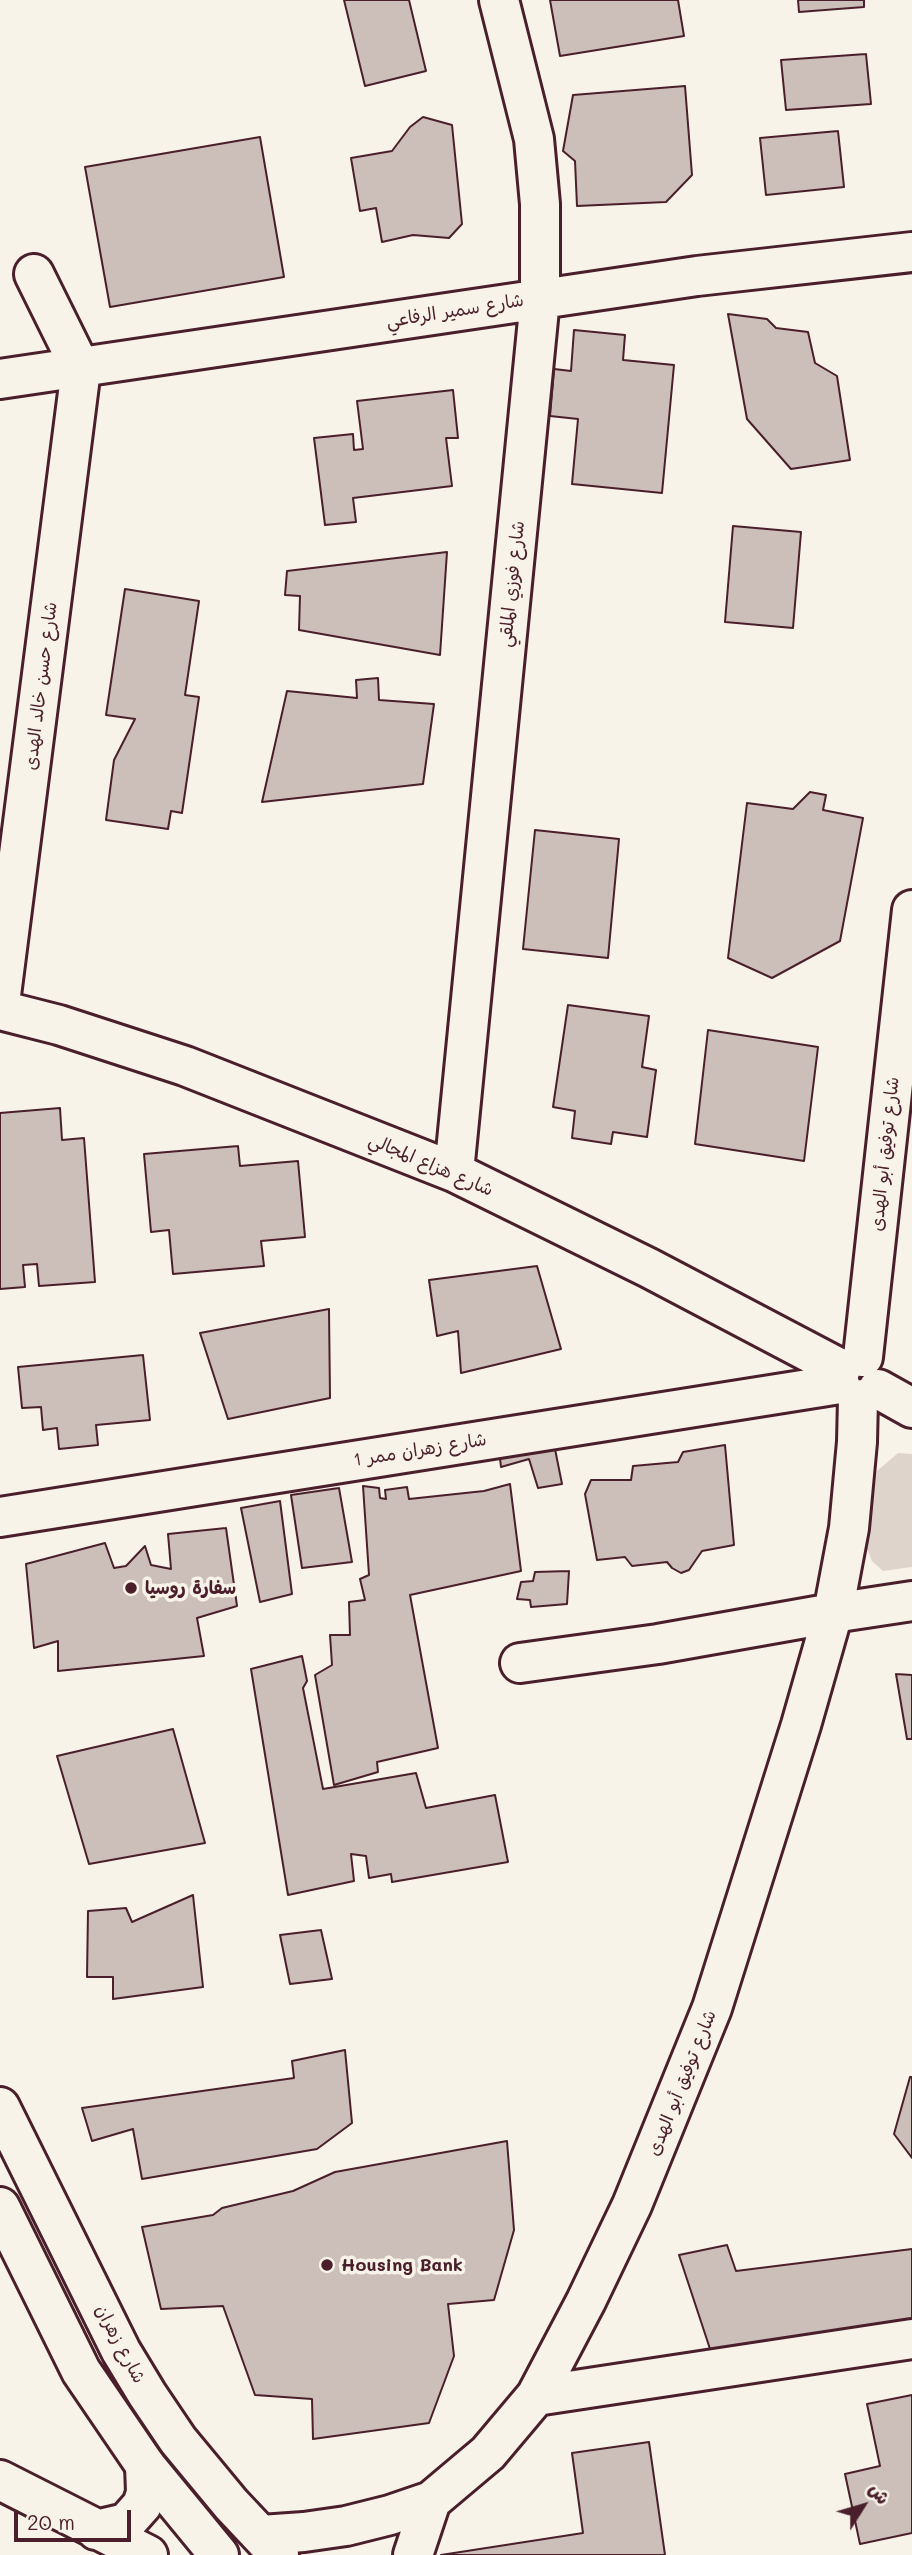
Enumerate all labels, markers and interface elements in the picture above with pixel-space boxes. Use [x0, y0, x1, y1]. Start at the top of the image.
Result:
street label: شارع سمير الرفاعي [385, 289, 525, 333]
street label: شارع فوزي الملقي [495, 520, 529, 648]
street label: شارع حسن خالد الهدى [20, 601, 62, 771]
street label: شارع توفيق أبو الهدى [866, 1076, 904, 1232]
street label: شارع هزاع المجالي [365, 1129, 497, 1201]
street label: شارع زهران ممر 1 [352, 1429, 488, 1471]
place label: سفارة روسيا [145, 1577, 236, 1599]
marker: سفارة روسيا [123, 1580, 139, 1596]
street label: شارع توفيق أبو الهدى [643, 2007, 721, 2159]
place label: Housing Bank [341, 2254, 463, 2276]
marker: Housing Bank [319, 2257, 335, 2273]
street label: شارع زهران [90, 2301, 150, 2387]
north arrow [828, 2471, 898, 2541]
text: ش [864, 2477, 896, 2509]
scale bar [18, 2496, 135, 2540]
text: 20 m [27, 2508, 75, 2535]

